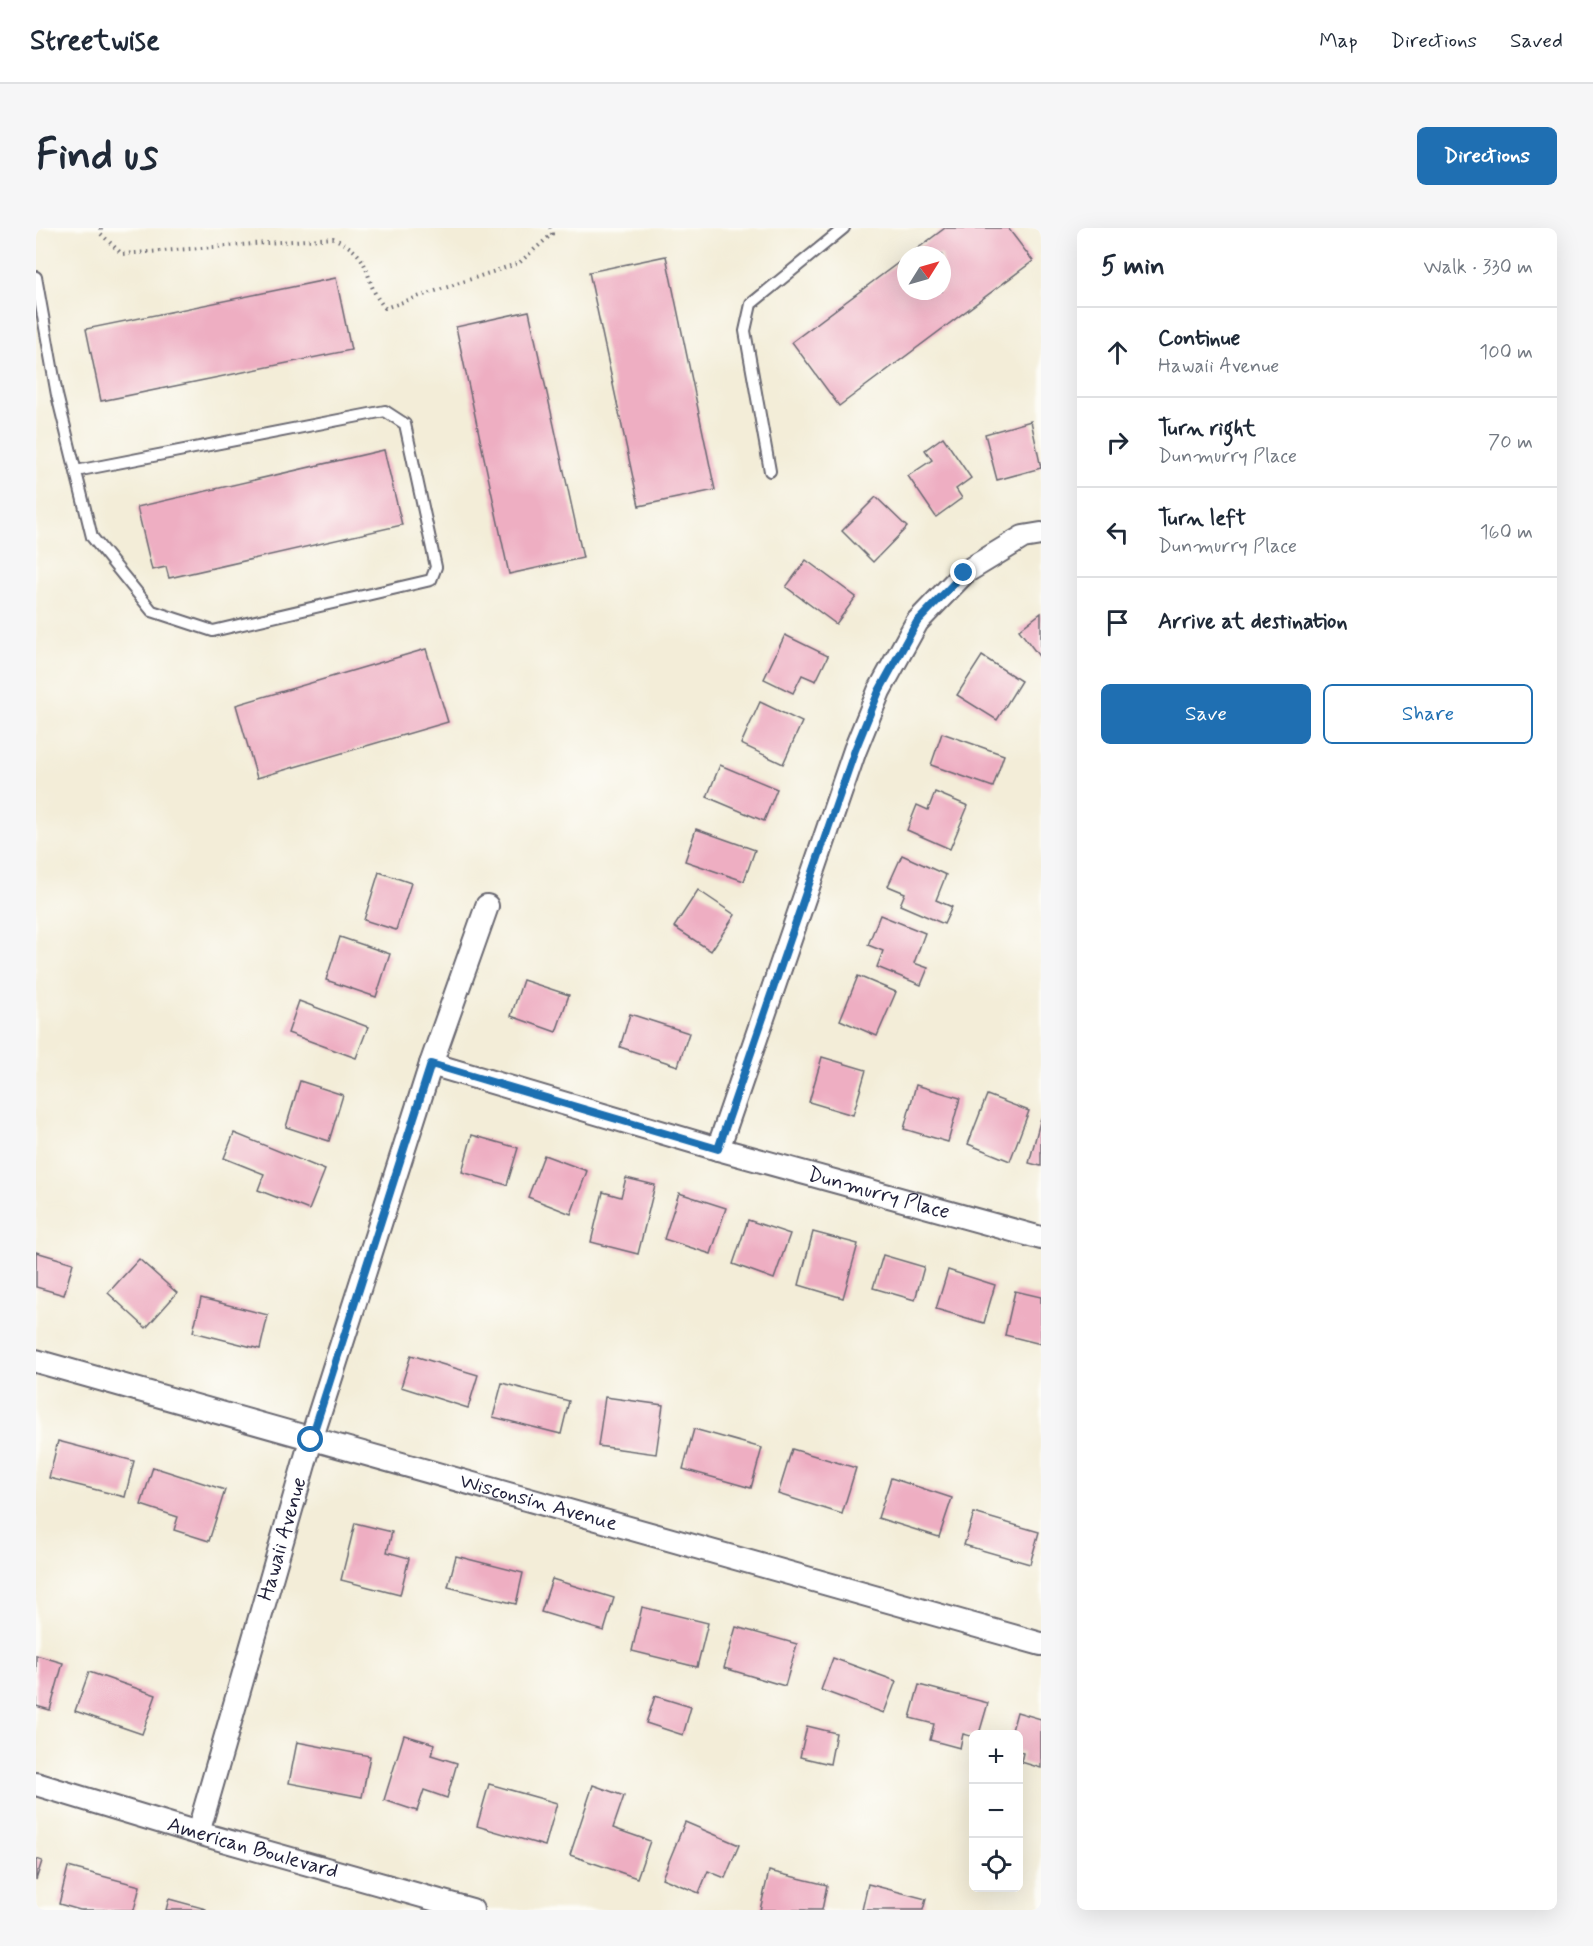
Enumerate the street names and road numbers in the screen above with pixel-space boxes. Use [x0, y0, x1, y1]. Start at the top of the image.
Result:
street label: Dunmurry Place [805, 1160, 953, 1226]
street label: Wisconsin Avenue [456, 1467, 621, 1538]
street label: Hawaii Avenue [251, 1474, 314, 1604]
street label: American Boulevard [164, 1811, 341, 1886]

